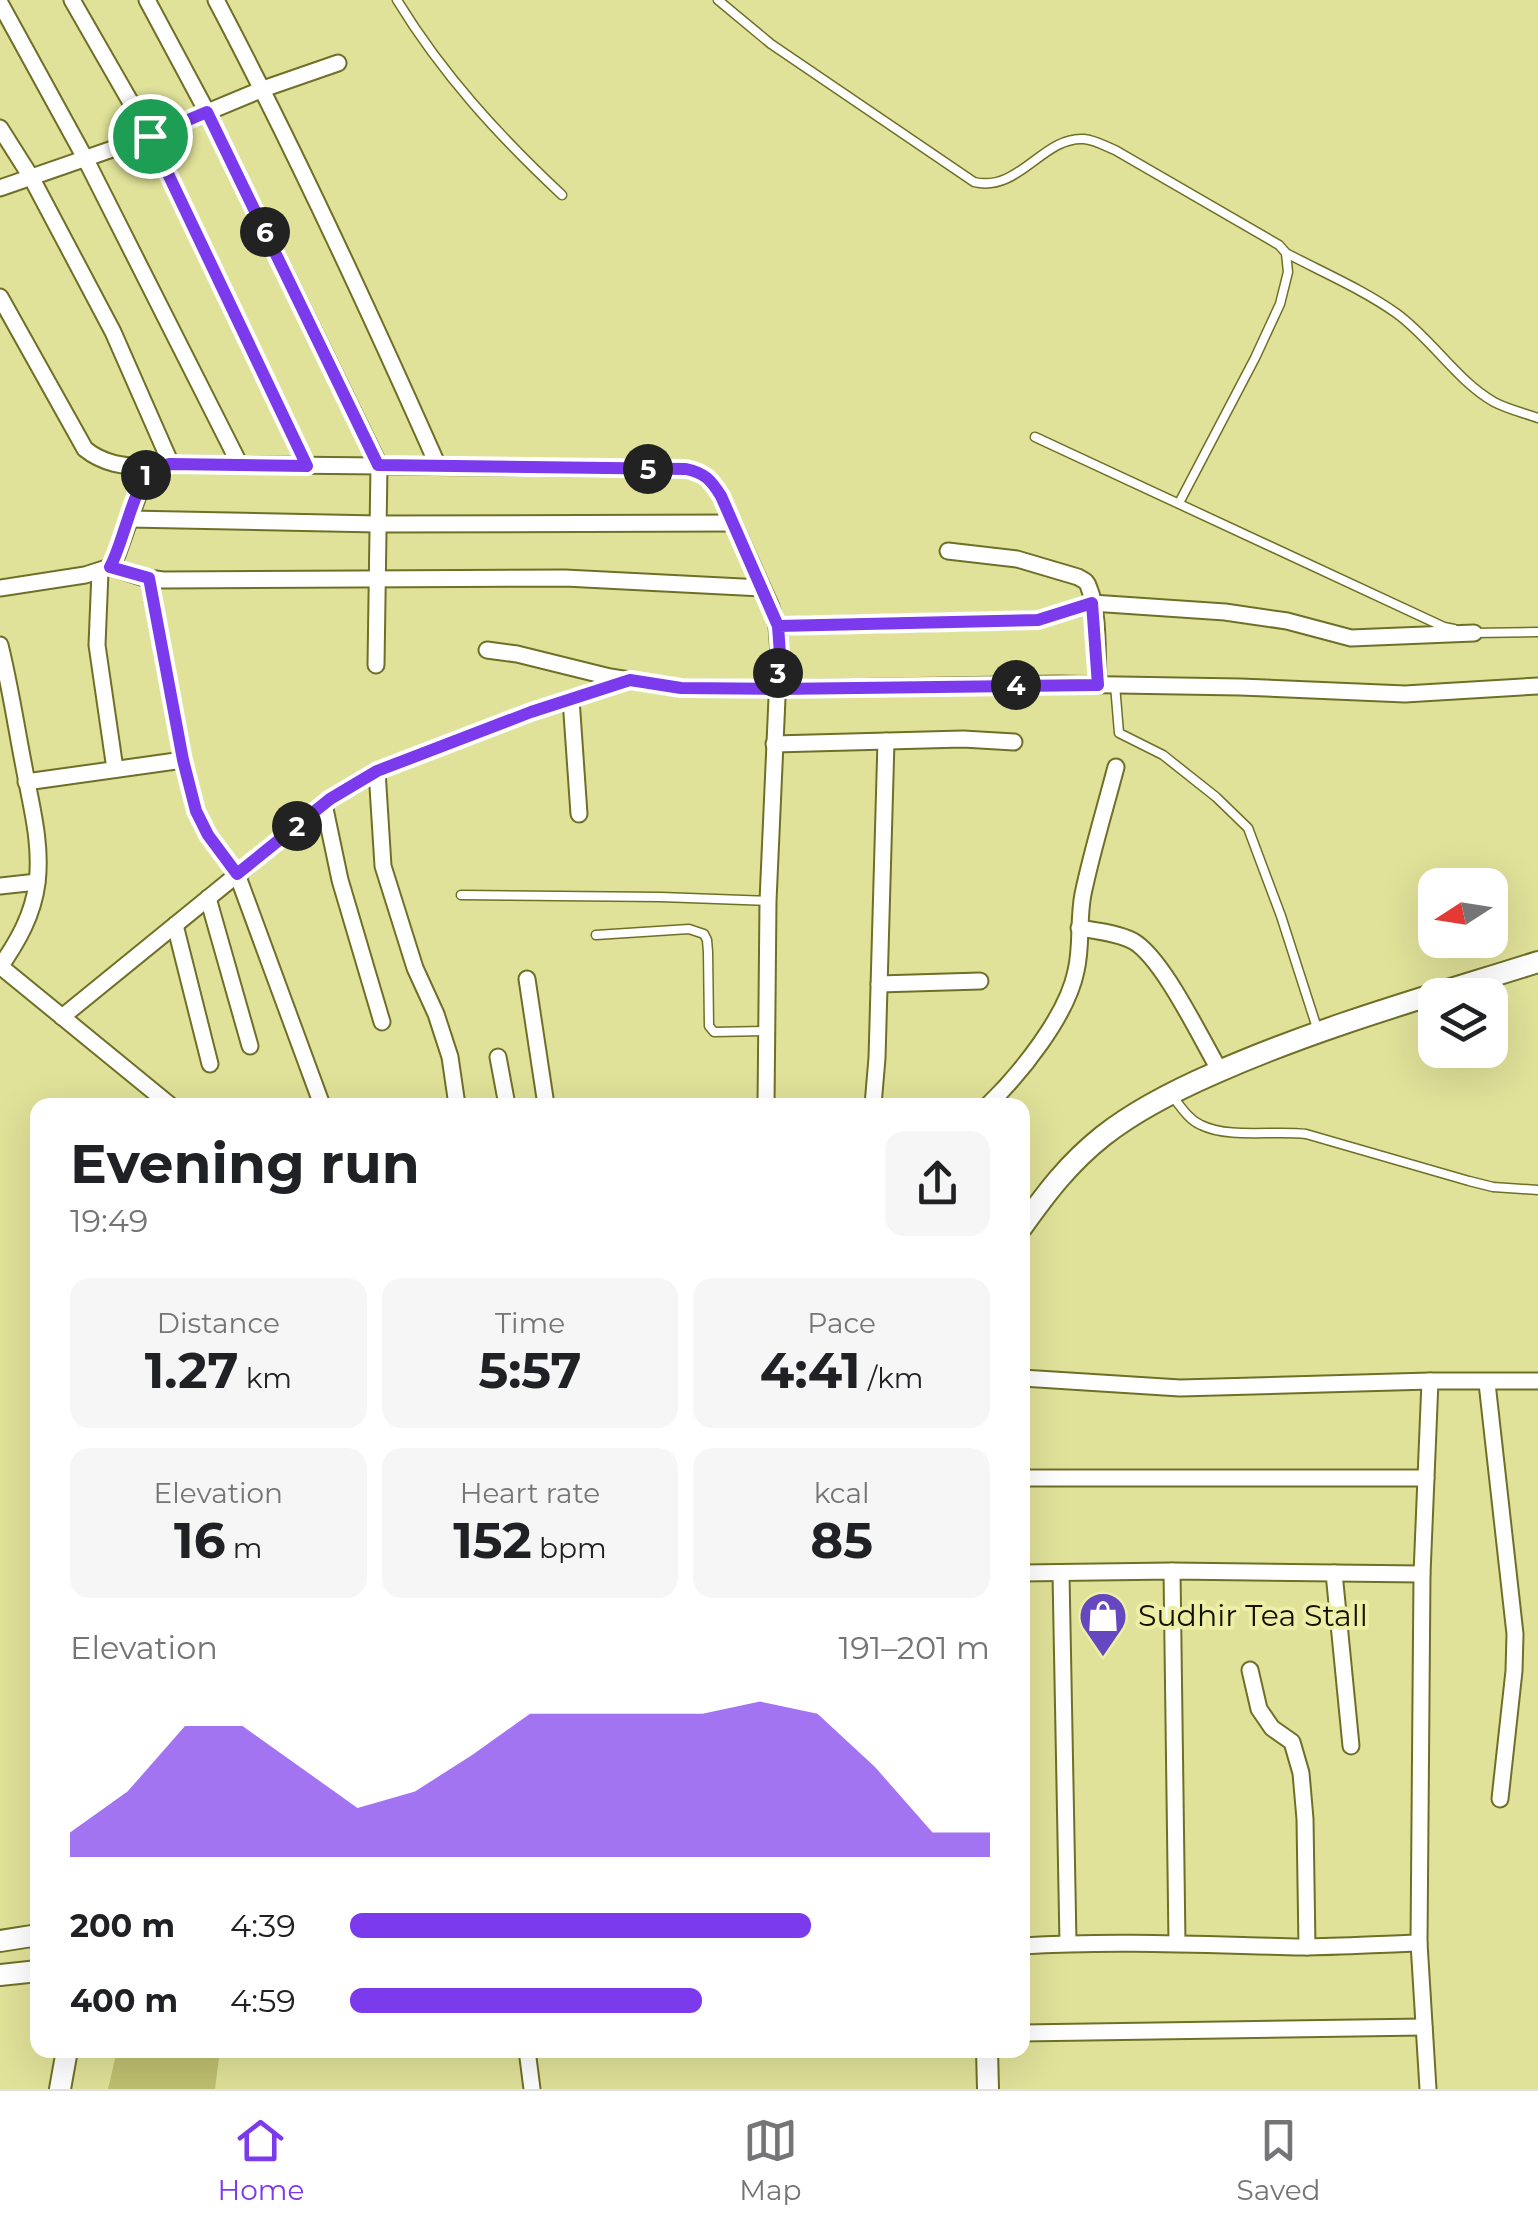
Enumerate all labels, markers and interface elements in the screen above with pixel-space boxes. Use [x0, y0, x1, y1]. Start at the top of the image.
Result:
pin [108, 94, 193, 179]
icon: arrive [123, 109, 178, 164]
pin: 6 [240, 207, 290, 257]
text: 6 [256, 215, 274, 249]
pin: 5 [623, 444, 673, 494]
pin: 1 [121, 450, 171, 500]
text: 5 [640, 452, 656, 486]
text: 1 [141, 458, 151, 492]
pin: 3 [753, 648, 803, 698]
text: 3 [770, 656, 786, 690]
pin: 4 [991, 660, 1041, 710]
text: 4 [1006, 668, 1026, 702]
pin: 2 [272, 801, 322, 851]
text: 2 [289, 809, 305, 843]
north arrow [1418, 868, 1508, 958]
map controls [1418, 868, 1508, 1068]
button: layers [1418, 978, 1508, 1068]
text: Evening run [70, 1130, 420, 1197]
button: share [885, 1131, 990, 1236]
text: 19:49 [70, 1201, 148, 1240]
text: Distance [157, 1306, 280, 1340]
text: Time [495, 1306, 565, 1340]
text: Pace [807, 1306, 876, 1340]
text: 1.27 [145, 1340, 238, 1401]
text: 5:57 [478, 1340, 582, 1401]
text: 4:41 [760, 1340, 860, 1401]
text: km [238, 1361, 292, 1395]
text: /km [860, 1361, 924, 1395]
text: Elevation [154, 1476, 283, 1510]
text: Heart rate [460, 1476, 600, 1510]
text: kcal [814, 1476, 870, 1510]
text: 16 [174, 1510, 226, 1571]
text: 152 [453, 1510, 532, 1571]
text: 85 [810, 1510, 873, 1571]
text: m [226, 1531, 263, 1565]
text: bpm [532, 1531, 607, 1565]
shop icon: Sudhir Tea Stall [1077, 1590, 1129, 1658]
place label: Sudhir Tea Stall [1138, 1597, 1368, 1634]
text: Elevation [70, 1628, 218, 1667]
text: 191–201 m [839, 1628, 990, 1667]
text: 200 m [70, 1906, 175, 1945]
text: 4:39 [230, 1906, 296, 1945]
text: 400 m [70, 1981, 178, 2020]
text: 4:59 [230, 1981, 296, 2020]
tab: Home [217, 2113, 304, 2207]
tab: Map [739, 2113, 802, 2207]
tab: Saved [1236, 2113, 1321, 2207]

